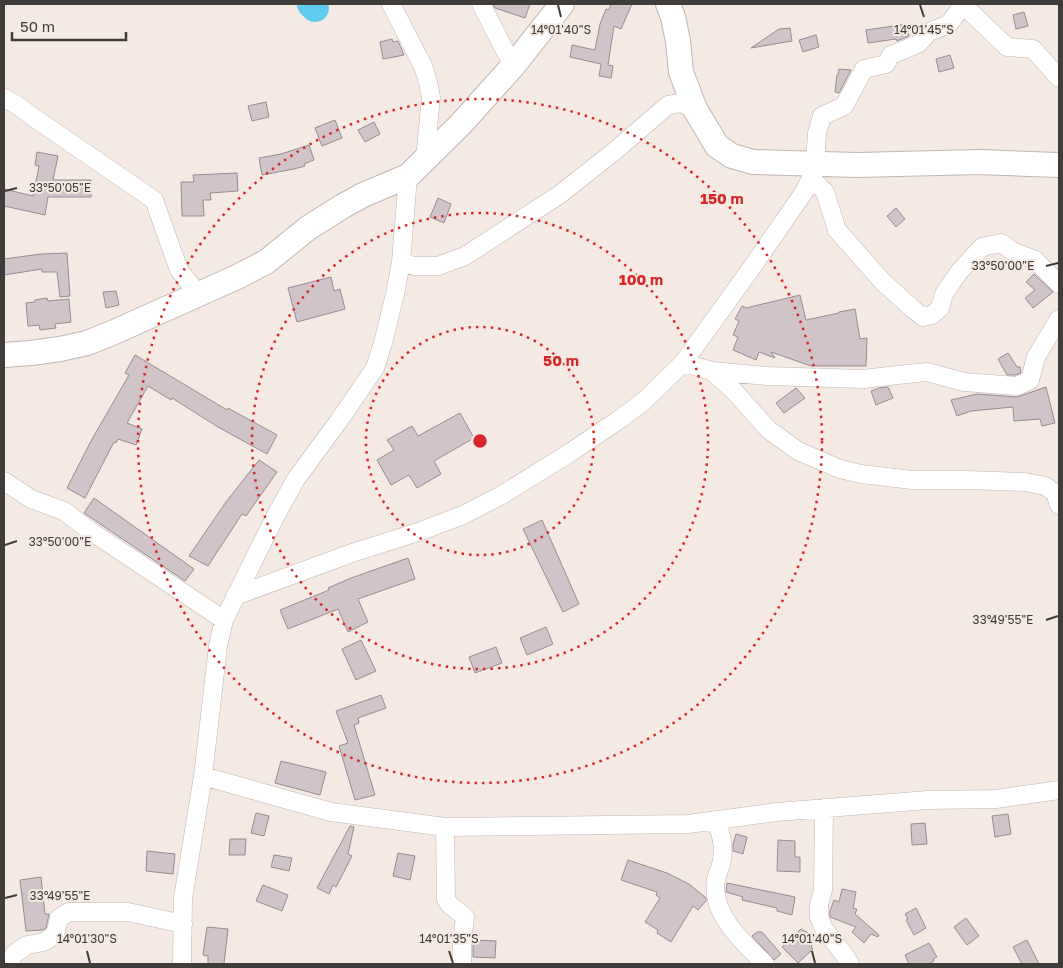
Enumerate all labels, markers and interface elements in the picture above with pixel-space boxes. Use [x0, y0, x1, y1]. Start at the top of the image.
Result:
scale bar [12, 10, 126, 42]
text: 50 m [20, 17, 55, 35]
text: 14°01'40"S [531, 22, 591, 37]
text: 14°01'45"S [894, 22, 954, 37]
text: 33°50'05"E [29, 180, 91, 195]
text: 150 m [700, 189, 744, 207]
text: 33°50'00"E [972, 258, 1034, 273]
text: 100 m [619, 270, 663, 288]
text: 50 m [543, 351, 579, 369]
centre of rings [471, 432, 489, 450]
text: 33°50'00"E [29, 534, 91, 549]
text: 33°49'55"E [973, 612, 1033, 627]
text: 33°49'55"E [30, 888, 90, 903]
text: 14°01'30"S [57, 931, 117, 946]
text: 14°01'35"S [419, 931, 479, 946]
text: 14°01'40"S [782, 931, 842, 946]

